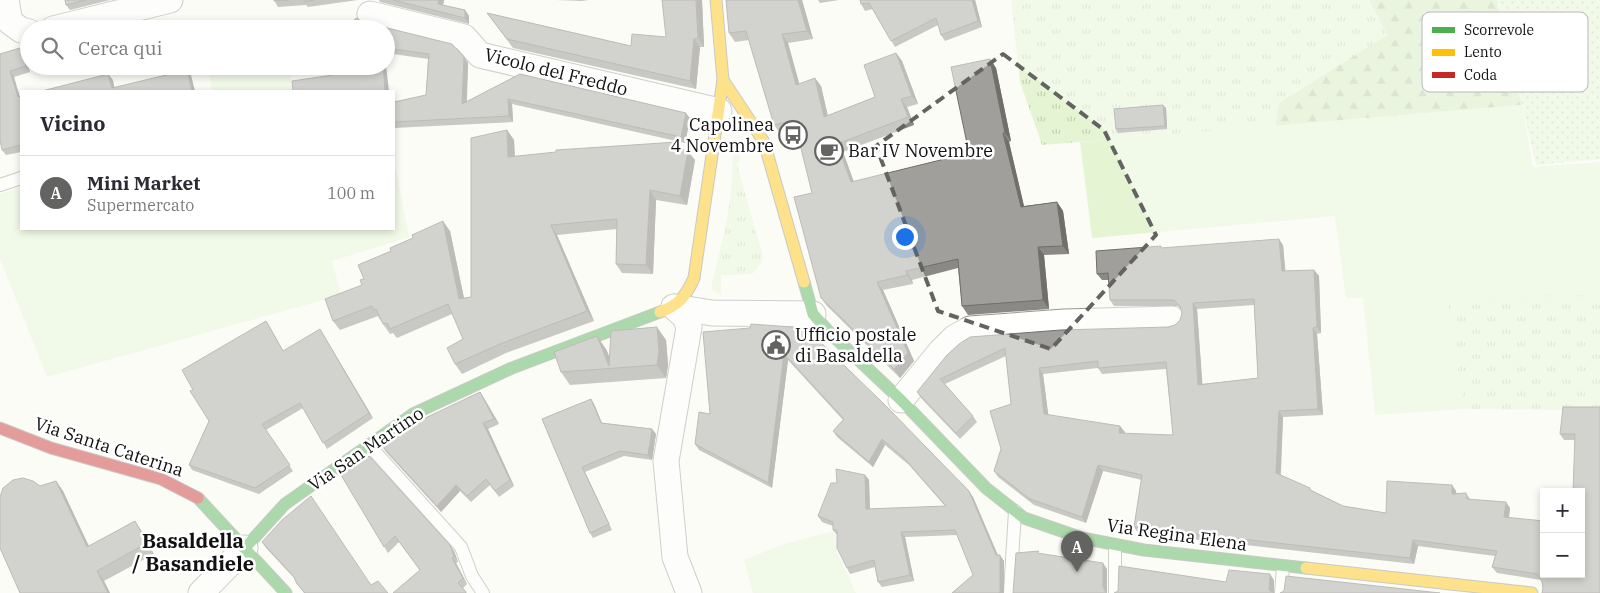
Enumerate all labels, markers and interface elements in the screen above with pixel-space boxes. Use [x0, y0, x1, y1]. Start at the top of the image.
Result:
legend [1422, 12, 1588, 92]
search box [20, 20, 395, 75]
text: Scorrevole [1464, 21, 1534, 39]
icon: search [38, 34, 66, 62]
text: Cerca qui [78, 36, 162, 60]
street label: Vicolo del Freddo [482, 43, 630, 100]
text: Lento [1464, 43, 1502, 61]
text: Coda [1464, 66, 1497, 84]
text: Vicino [40, 109, 106, 137]
place label: Capolinea 4 Novembre [671, 113, 774, 157]
bus stop icon: Capolinea 4 Novembre [778, 120, 808, 150]
cafe icon: Bar IV Novembre [814, 136, 844, 166]
place label: Bar IV Novembre [848, 139, 993, 162]
text: Mini Market [87, 171, 200, 195]
text: A [50, 183, 62, 203]
text: 100 m [327, 183, 375, 203]
text: Supermercato [87, 195, 194, 215]
your location [892, 224, 918, 250]
place label: Ufficio postale di Basaldella [795, 323, 916, 367]
public building icon: Ufficio postale di Basaldella [761, 330, 791, 360]
street label: Via San Martino [303, 401, 428, 496]
street label: Via Santa Caterina [32, 412, 187, 482]
map controls [1540, 488, 1585, 578]
button: + [1540, 488, 1585, 533]
street label: Via Regina Elena [1105, 513, 1249, 556]
district label: Basaldella / Basandiele [132, 527, 254, 577]
pin: A [1061, 531, 1093, 572]
button: − [1540, 533, 1585, 578]

